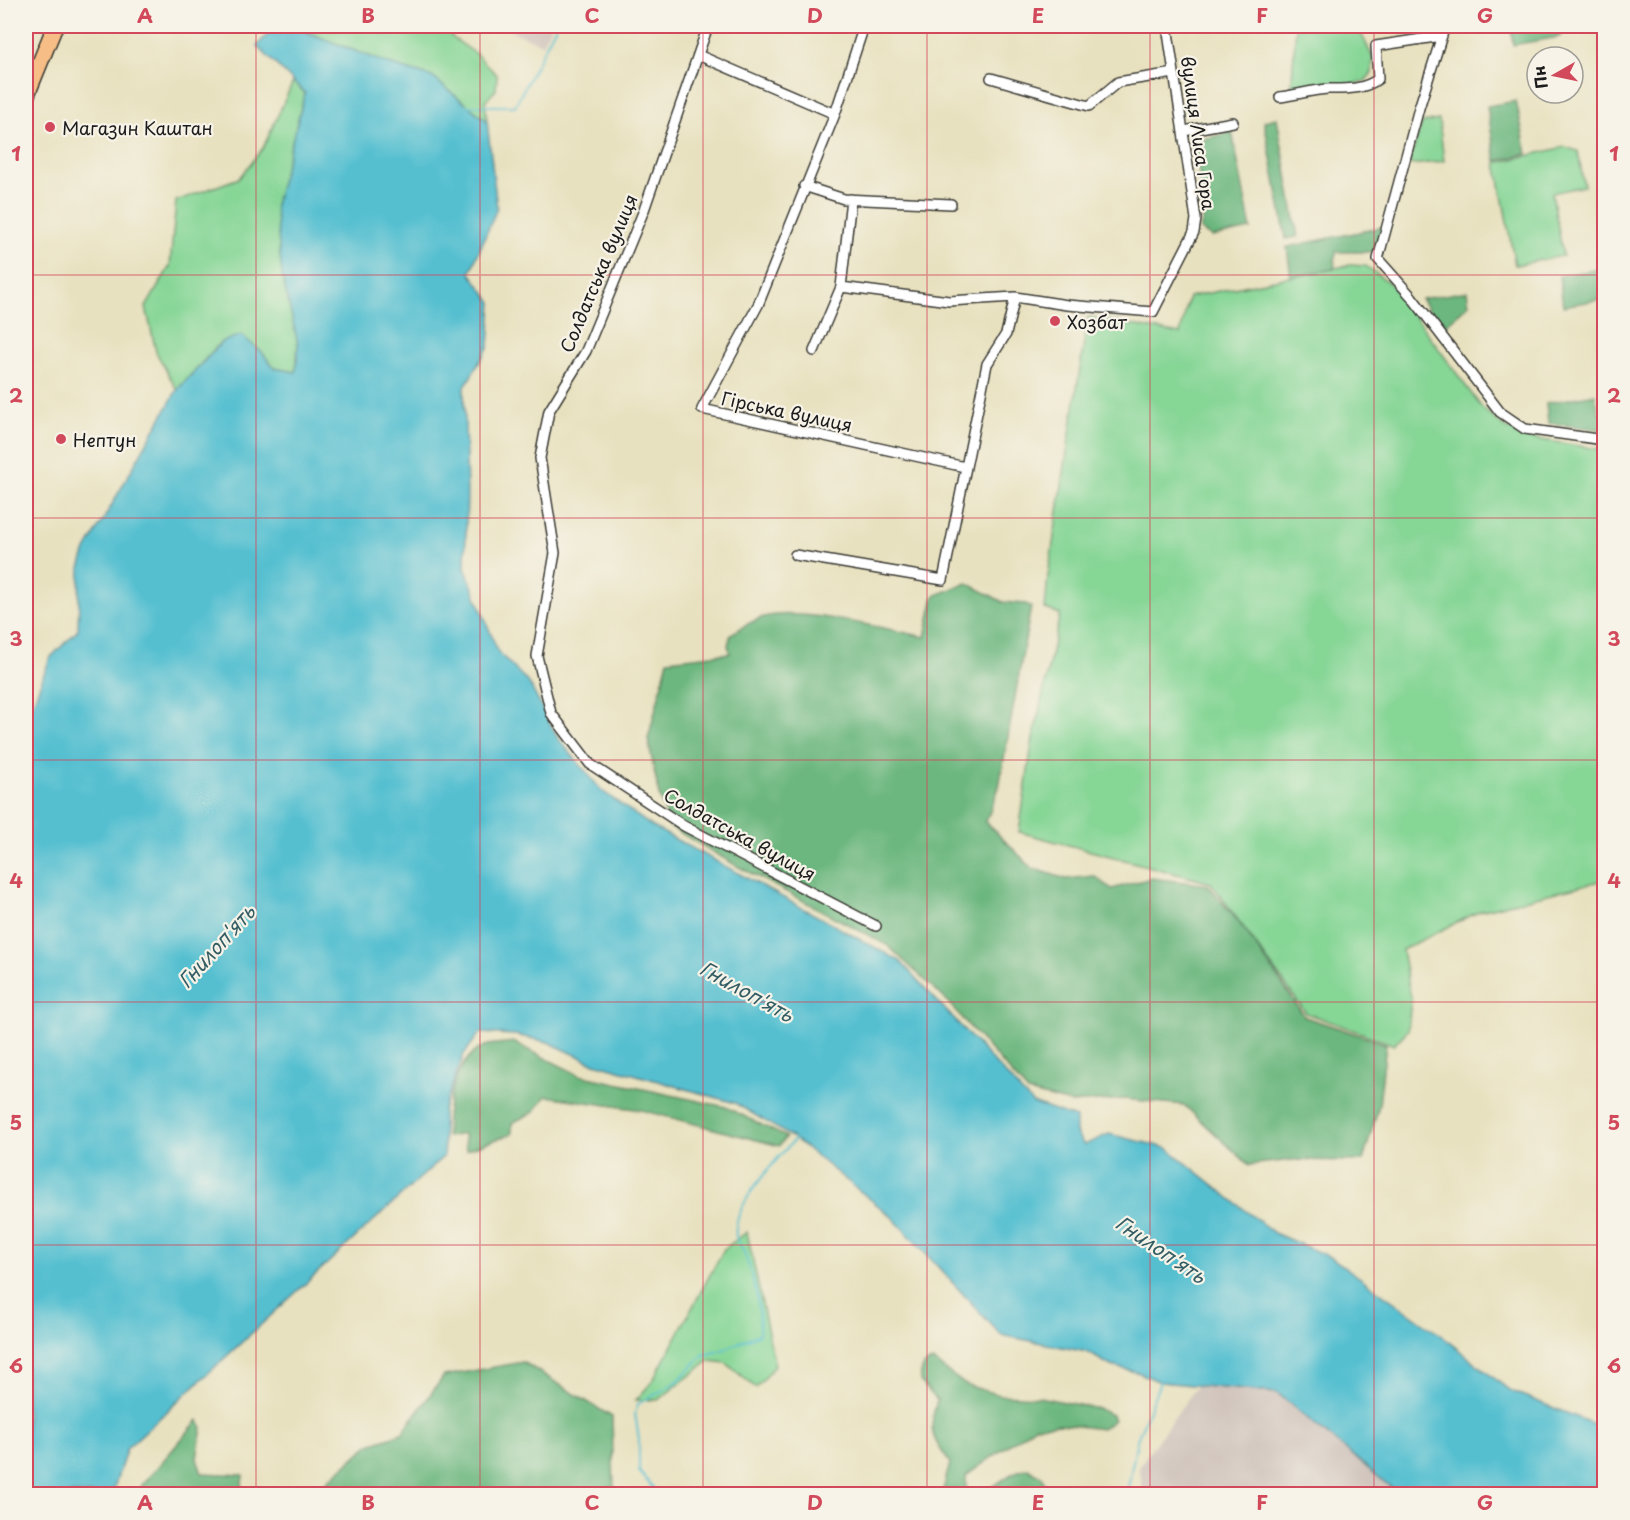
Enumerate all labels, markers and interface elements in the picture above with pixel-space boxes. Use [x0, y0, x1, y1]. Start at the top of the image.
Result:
text: A [137, 0, 153, 30]
text: B [361, 0, 375, 30]
text: C [584, 0, 600, 30]
text: D [807, 0, 823, 30]
text: E [1032, 0, 1044, 30]
text: F [1256, 0, 1268, 30]
text: G [1477, 0, 1493, 30]
north arrow [1525, 45, 1585, 105]
street label: вулиця Лиса Гора [1175, 54, 1223, 212]
text: Пн [1526, 64, 1553, 91]
place label: Магазин Каштан [62, 114, 213, 141]
marker: Магазин Каштан [43, 120, 57, 134]
text: 1 [11, 138, 21, 168]
text: 1 [1609, 138, 1619, 168]
street label: Солдатська вулиця [552, 189, 644, 357]
place label: Хозбат [1067, 308, 1128, 335]
marker: Хозбат [1048, 314, 1062, 328]
text: 2 [9, 380, 23, 410]
text: 2 [1607, 380, 1621, 410]
street label: Гірська вулиця [719, 384, 855, 438]
place label: Нептун [73, 426, 137, 453]
marker: Нептун [54, 432, 68, 446]
text: 3 [9, 623, 23, 653]
text: 3 [1607, 623, 1621, 653]
street label: Солдатська вулиця [659, 781, 821, 887]
text: 4 [9, 865, 23, 895]
text: 4 [1607, 865, 1621, 895]
water label: Гнилоп'ять [170, 897, 263, 994]
water label: Гнилоп'ять [695, 953, 801, 1030]
text: 5 [10, 1107, 22, 1137]
text: 5 [1608, 1107, 1620, 1137]
water label: Гнилоп'ять [1110, 1208, 1213, 1291]
text: 6 [9, 1350, 23, 1380]
text: 6 [1607, 1350, 1621, 1380]
text: A [137, 1487, 153, 1517]
text: B [361, 1487, 375, 1517]
text: C [584, 1487, 600, 1517]
text: D [807, 1487, 823, 1517]
text: E [1032, 1487, 1044, 1517]
text: F [1256, 1487, 1268, 1517]
text: G [1477, 1487, 1493, 1517]

